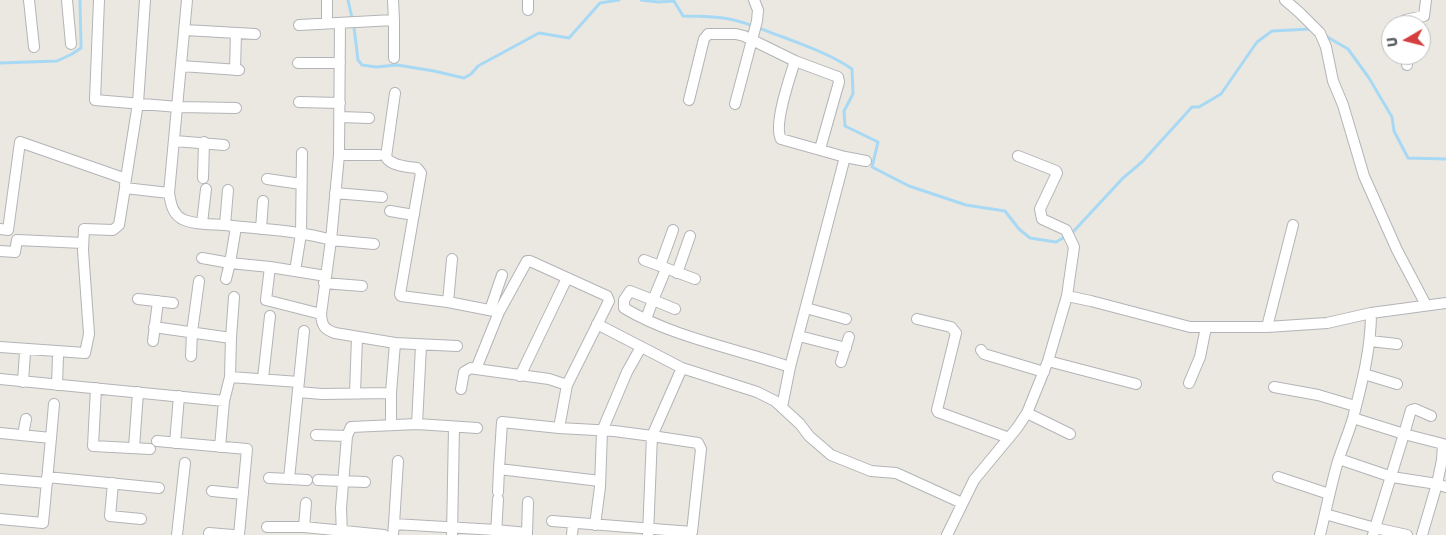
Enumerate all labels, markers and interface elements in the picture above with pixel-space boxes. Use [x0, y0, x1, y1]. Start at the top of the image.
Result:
north arrow [1381, 15, 1431, 65]
text: U [1382, 36, 1403, 48]

